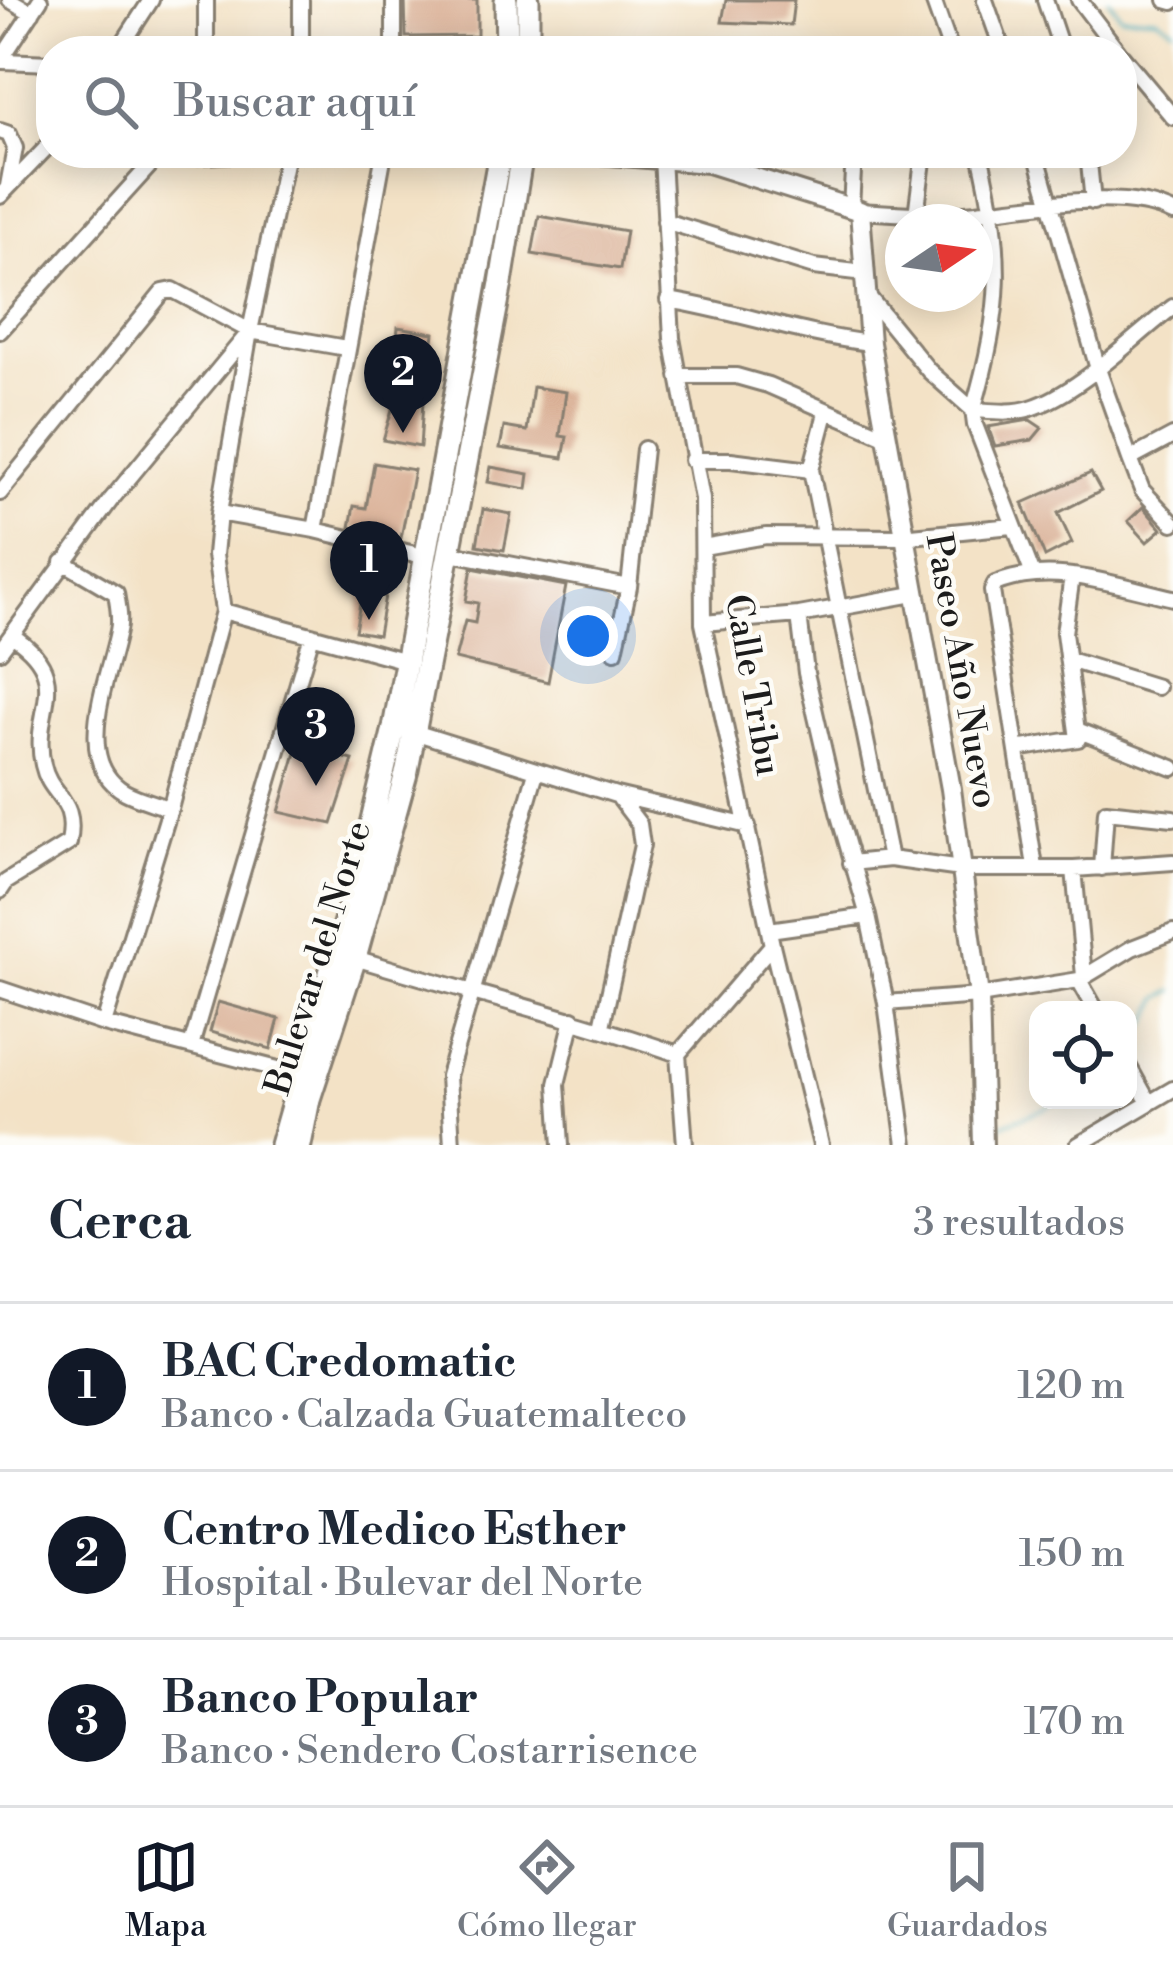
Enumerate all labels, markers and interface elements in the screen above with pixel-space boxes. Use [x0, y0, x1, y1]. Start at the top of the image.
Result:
search box [36, 36, 1137, 168]
icon: search [78, 69, 144, 135]
text: Buscar aquí [174, 74, 416, 131]
north arrow [885, 204, 993, 312]
pin: 2 [364, 334, 442, 433]
pin: 1 [330, 521, 408, 620]
street label: Paseo Año Nuevo [915, 530, 1007, 812]
street label: Calle Tribu [714, 591, 790, 779]
your location [558, 606, 618, 666]
pin: 3 [277, 687, 355, 786]
street label: Bulevar del Norte [256, 816, 382, 1101]
map controls [1029, 1001, 1137, 1109]
button: locate [1029, 1001, 1137, 1109]
text: Cerca [48, 1191, 191, 1255]
text: 3 resultados [913, 1199, 1125, 1248]
text: BAC Credomatic [162, 1334, 516, 1391]
text: 1 [78, 1362, 96, 1411]
text: 120 m [1017, 1362, 1125, 1411]
text: Banco · Calzada Guatemalteco [162, 1391, 687, 1440]
text: Centro Medico Esther [162, 1502, 627, 1559]
text: 2 [75, 1530, 99, 1579]
text: 150 m [1019, 1530, 1125, 1579]
text: Hospital · Bulevar del Norte [162, 1559, 643, 1608]
text: Banco Popular [162, 1670, 478, 1727]
text: 3 [75, 1698, 99, 1747]
text: 170 m [1023, 1698, 1125, 1747]
text: Banco · Sendero Costarrisence [162, 1727, 698, 1776]
tab: Mapa [125, 1834, 207, 1947]
tab: Cómo llegar [457, 1834, 637, 1947]
tab: Guardados [887, 1834, 1048, 1947]

